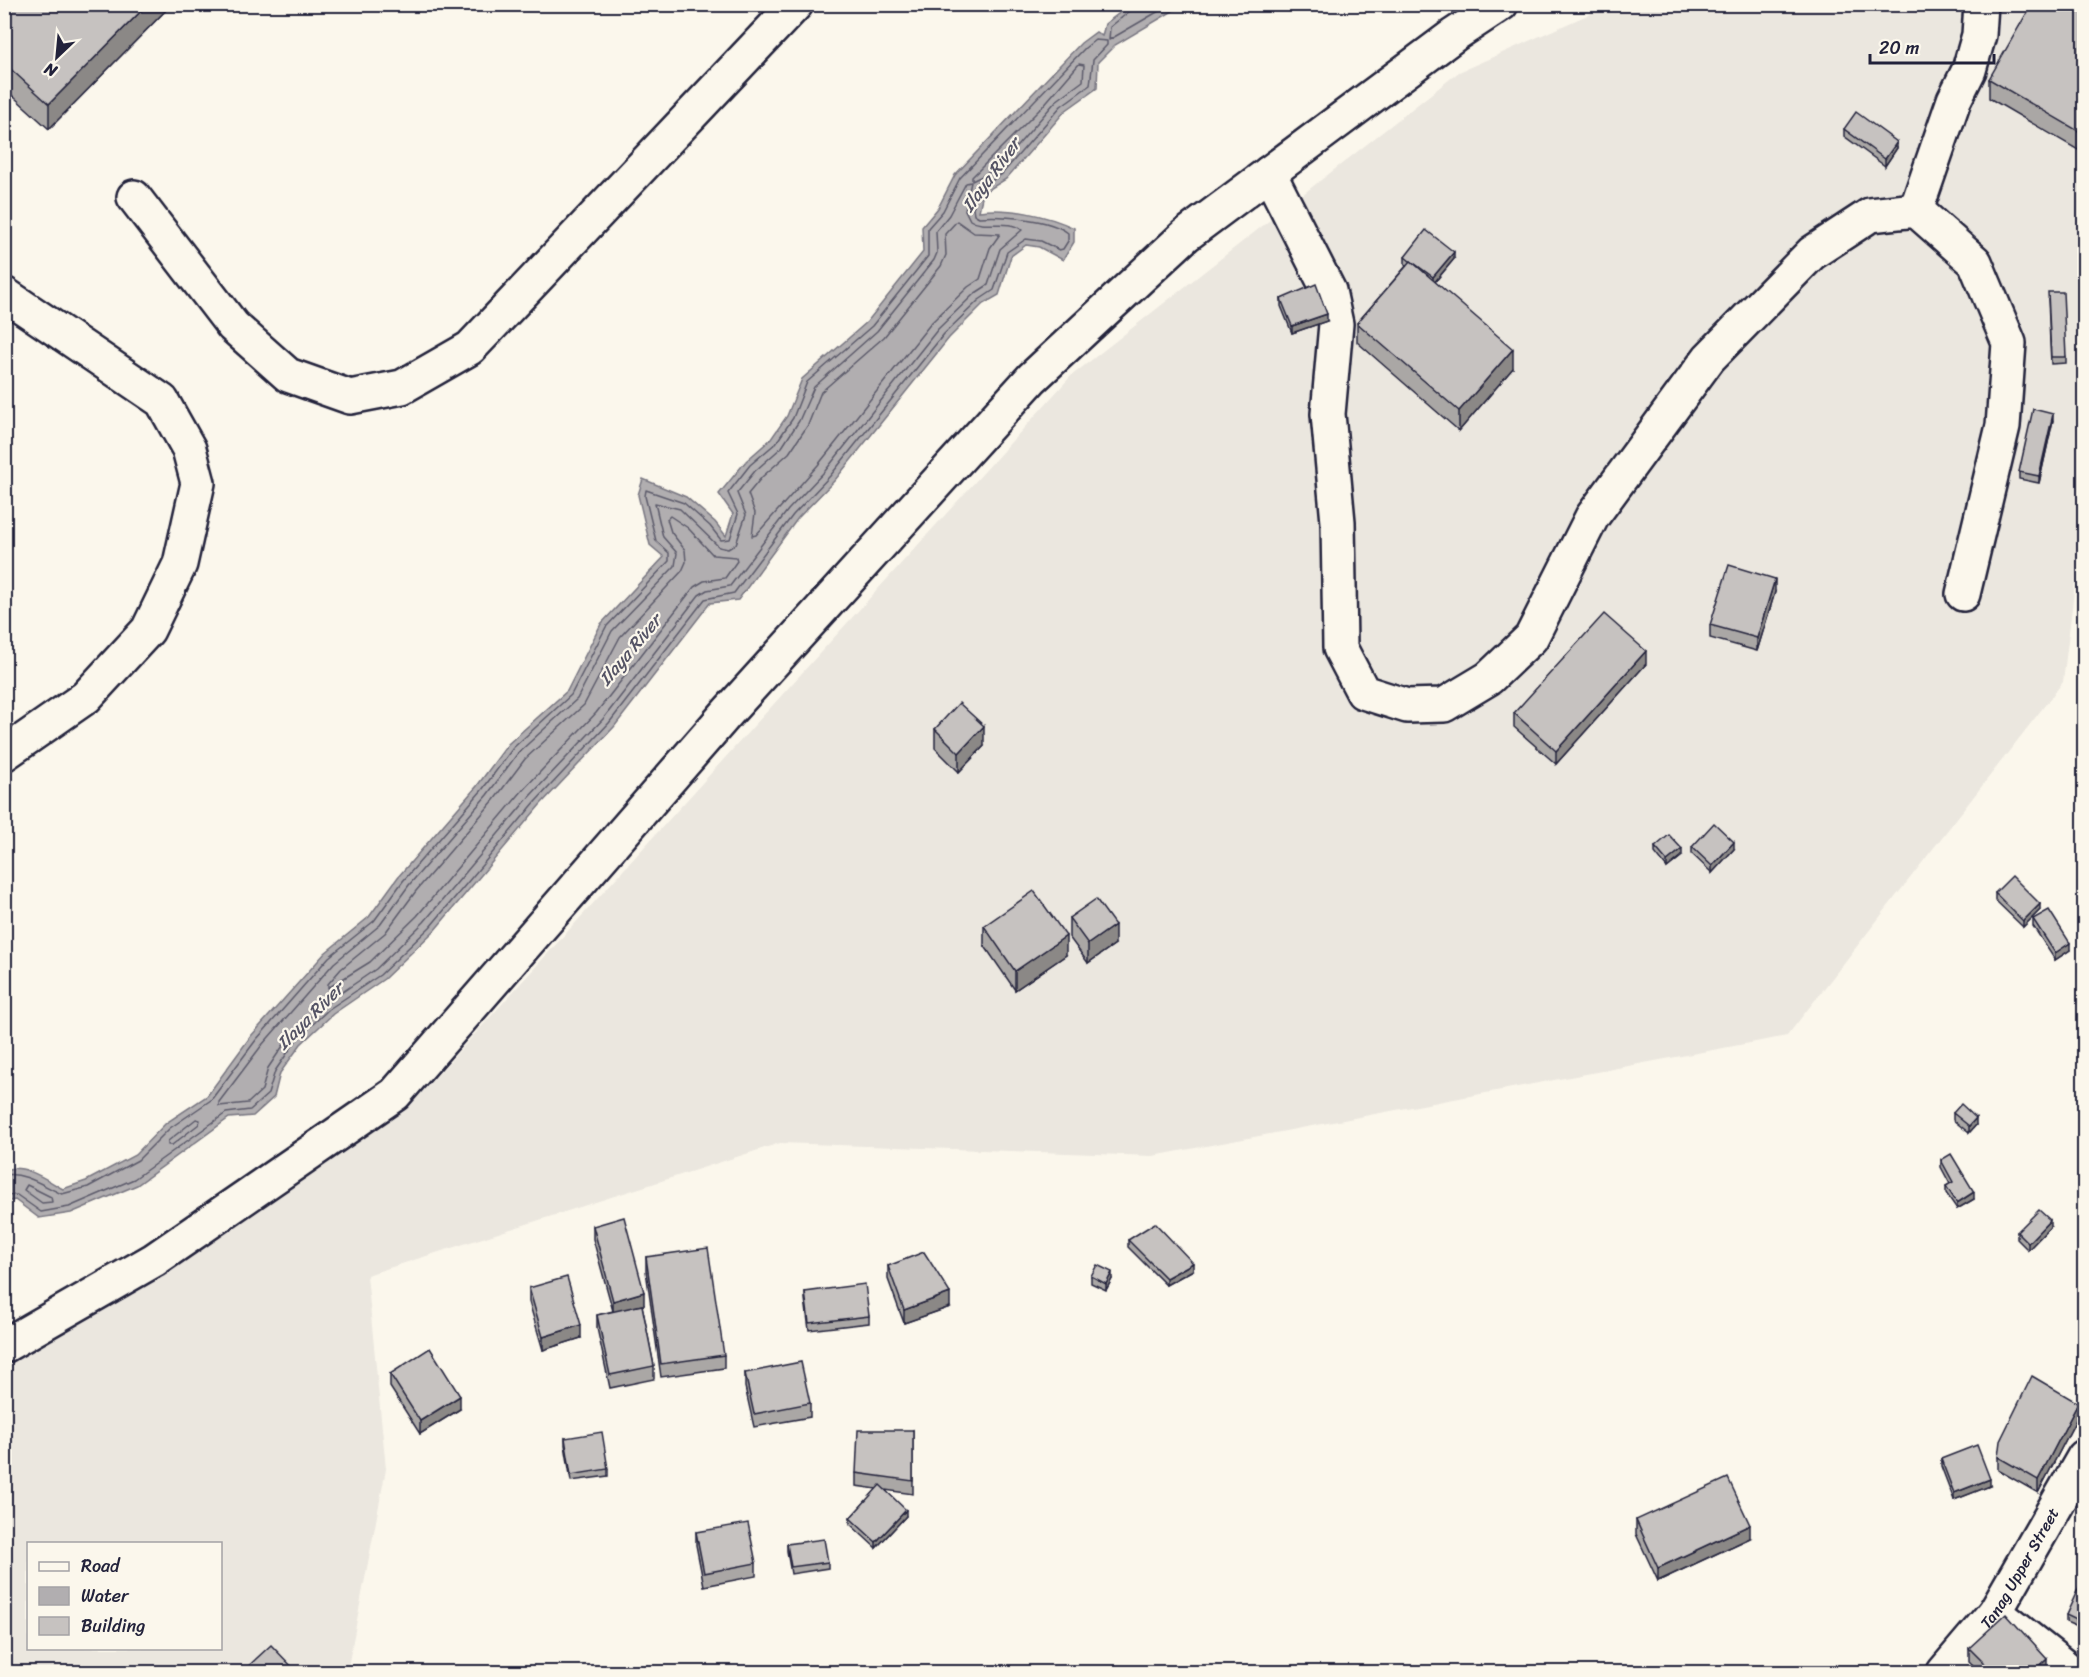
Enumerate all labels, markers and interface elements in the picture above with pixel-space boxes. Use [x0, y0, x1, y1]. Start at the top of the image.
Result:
north arrow [27, 27, 87, 87]
scale bar [1870, 27, 1994, 65]
text: 20 m [1879, 32, 1919, 64]
text: N [38, 54, 63, 86]
water label: Ilaya River [952, 128, 1031, 220]
water label: Ilaya River [590, 604, 672, 694]
water label: Ilaya River [268, 972, 354, 1058]
street label: Tanag Upper Street [1972, 1502, 2067, 1635]
legend [27, 1542, 222, 1650]
text: Road [81, 1550, 121, 1582]
text: Water [81, 1580, 130, 1612]
text: Building [81, 1610, 145, 1642]

